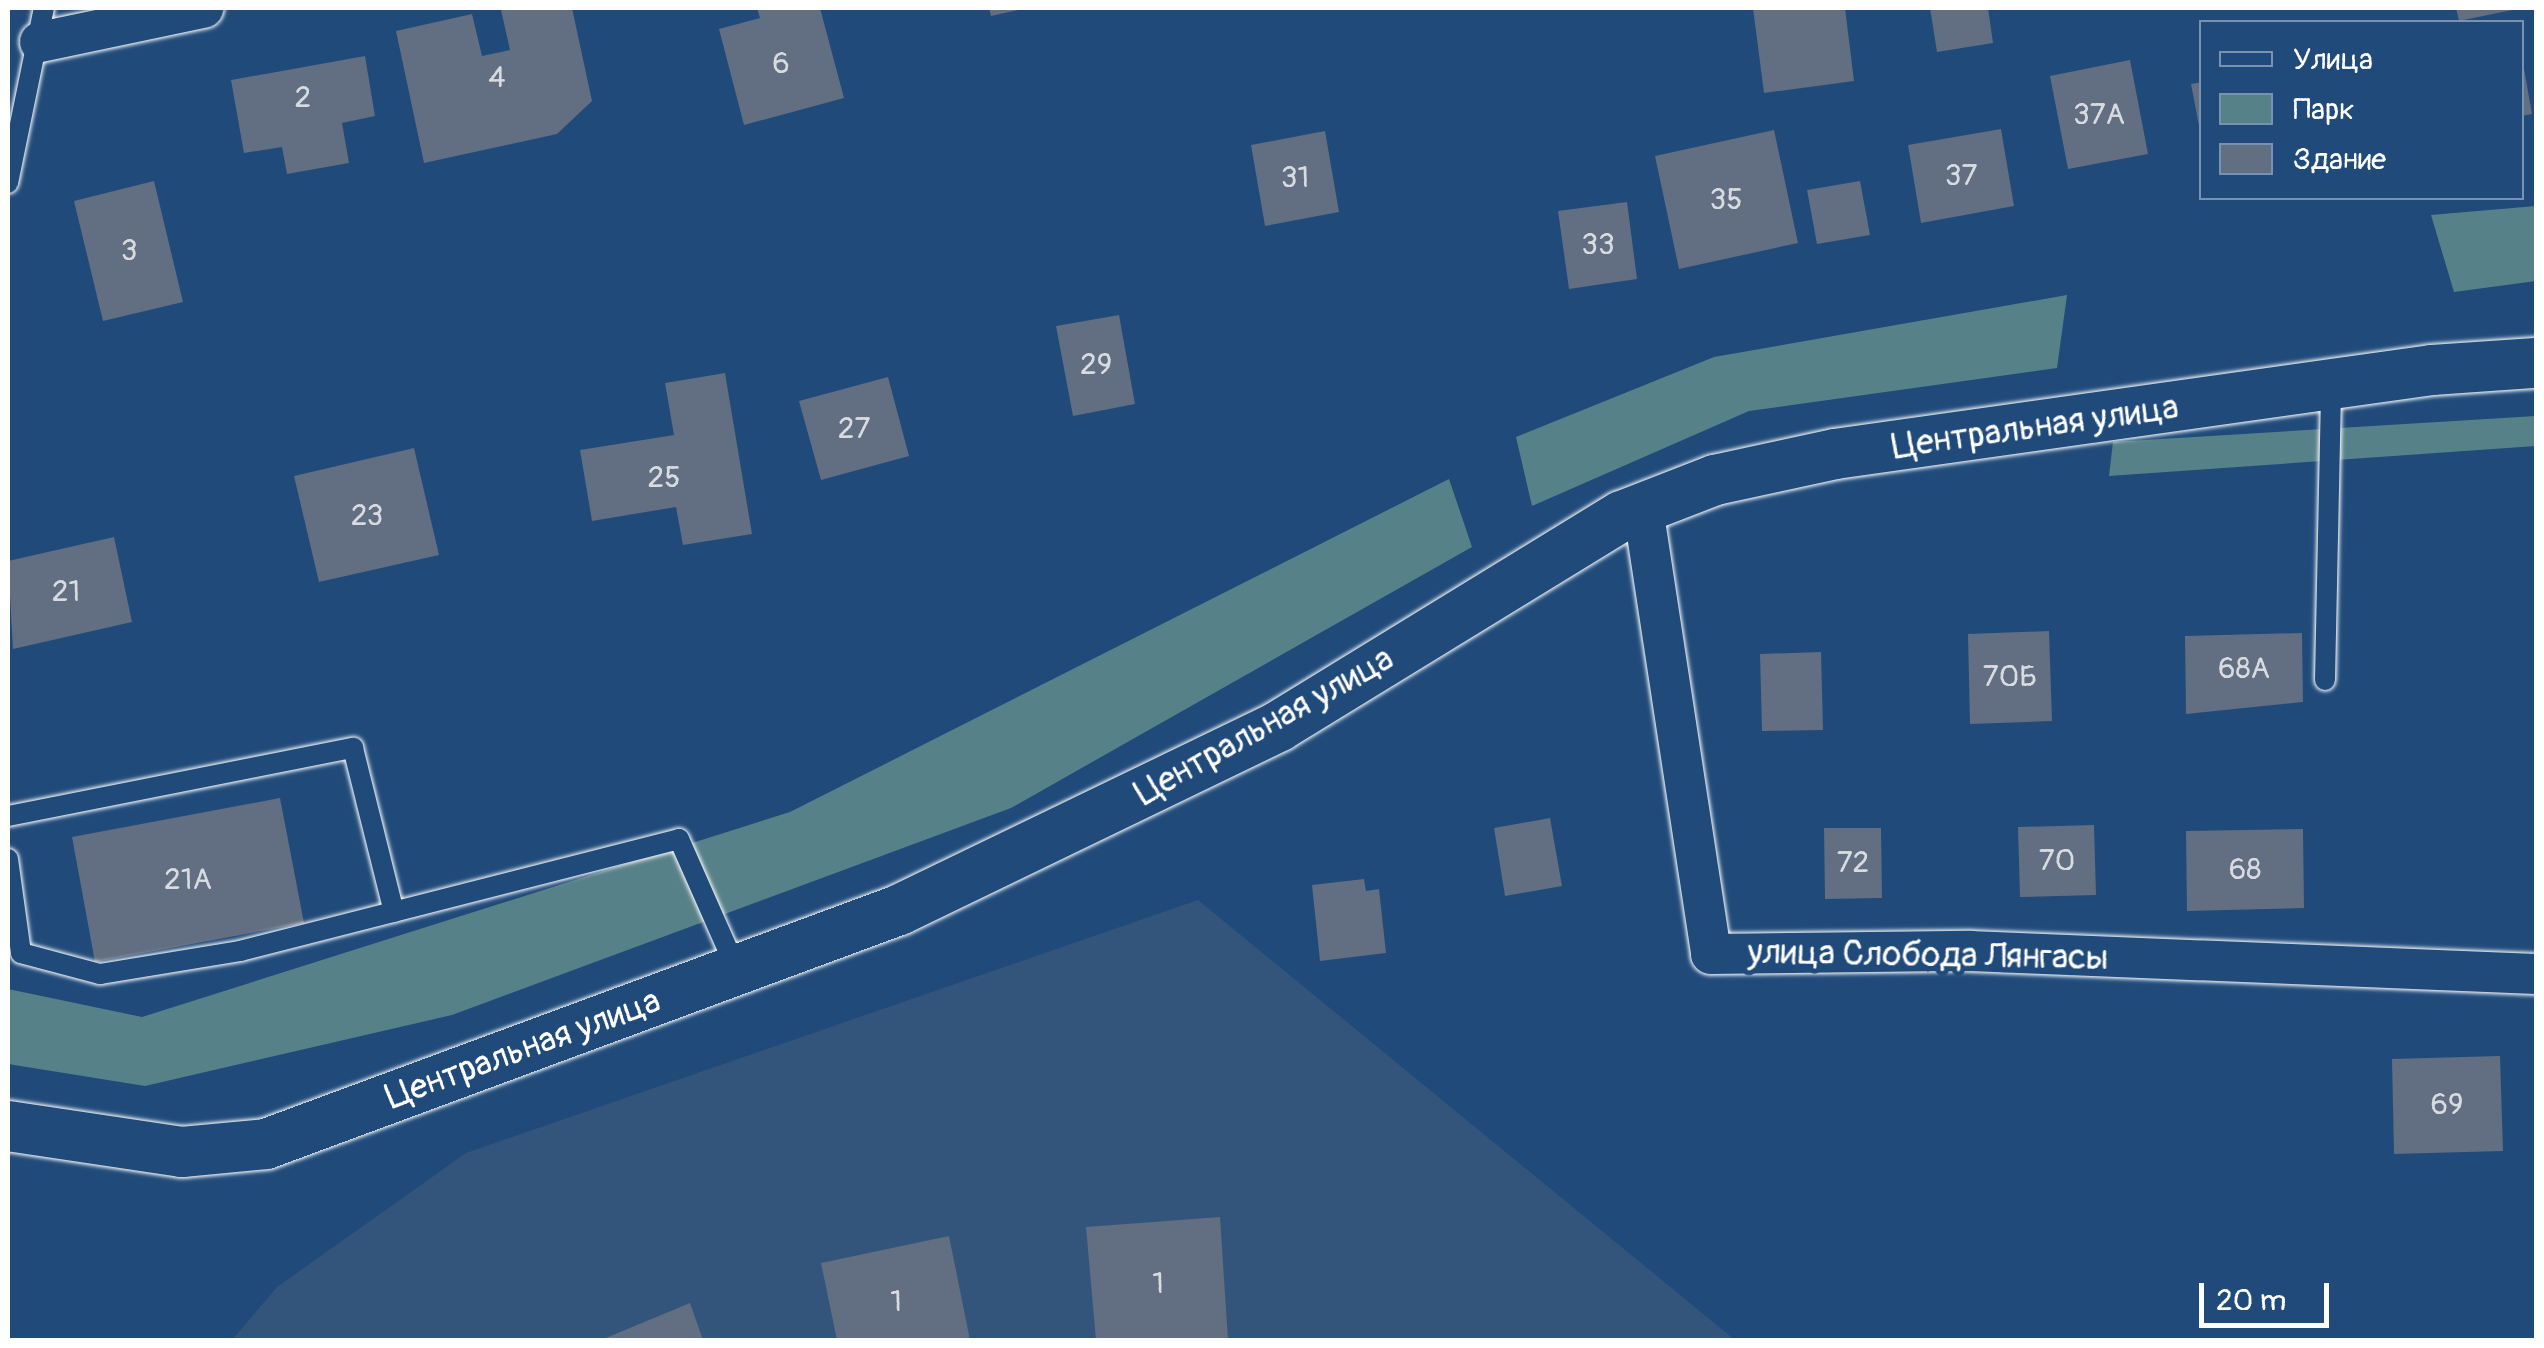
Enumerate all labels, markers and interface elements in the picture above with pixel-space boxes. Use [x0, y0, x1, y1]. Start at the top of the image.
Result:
legend [2199, 20, 2524, 200]
text: Улица [2293, 41, 2373, 78]
house number: 6 [772, 46, 790, 82]
house number: 4 [488, 60, 506, 96]
house number: 2 [295, 80, 311, 116]
text: Парк [2293, 91, 2355, 128]
house number: 37А [2073, 97, 2125, 133]
text: Здание [2293, 141, 2386, 178]
house number: 37 [1945, 158, 1977, 194]
house number: 31 [1281, 160, 1309, 196]
house number: 35 [1710, 182, 1742, 218]
house number: 33 [1581, 227, 1615, 263]
house number: 3 [121, 233, 137, 269]
house number: 29 [1080, 347, 1112, 383]
street label: Центральная улица [1889, 386, 2181, 468]
house number: 27 [838, 411, 870, 447]
house number: 25 [647, 460, 681, 496]
house number: 23 [351, 498, 383, 534]
house number: 21 [52, 574, 80, 610]
street label: Центральная улица [1127, 637, 1401, 815]
house number: 68А [2218, 651, 2270, 687]
house number: 70Б [1983, 659, 2037, 695]
house number: 70 [2039, 843, 2075, 879]
house number: 72 [1837, 845, 1869, 881]
house number: 68 [2229, 852, 2261, 888]
house number: 21А [164, 862, 212, 898]
street label: улица Слобода Лянгасы [1747, 931, 2109, 979]
street label: Центральная улица [380, 980, 666, 1118]
house number: 69 [2431, 1087, 2463, 1123]
scale bar [2204, 1263, 2334, 1325]
house number: 1 [1152, 1266, 1164, 1302]
text: 20 m [2216, 1282, 2286, 1319]
house number: 1 [890, 1284, 902, 1320]

